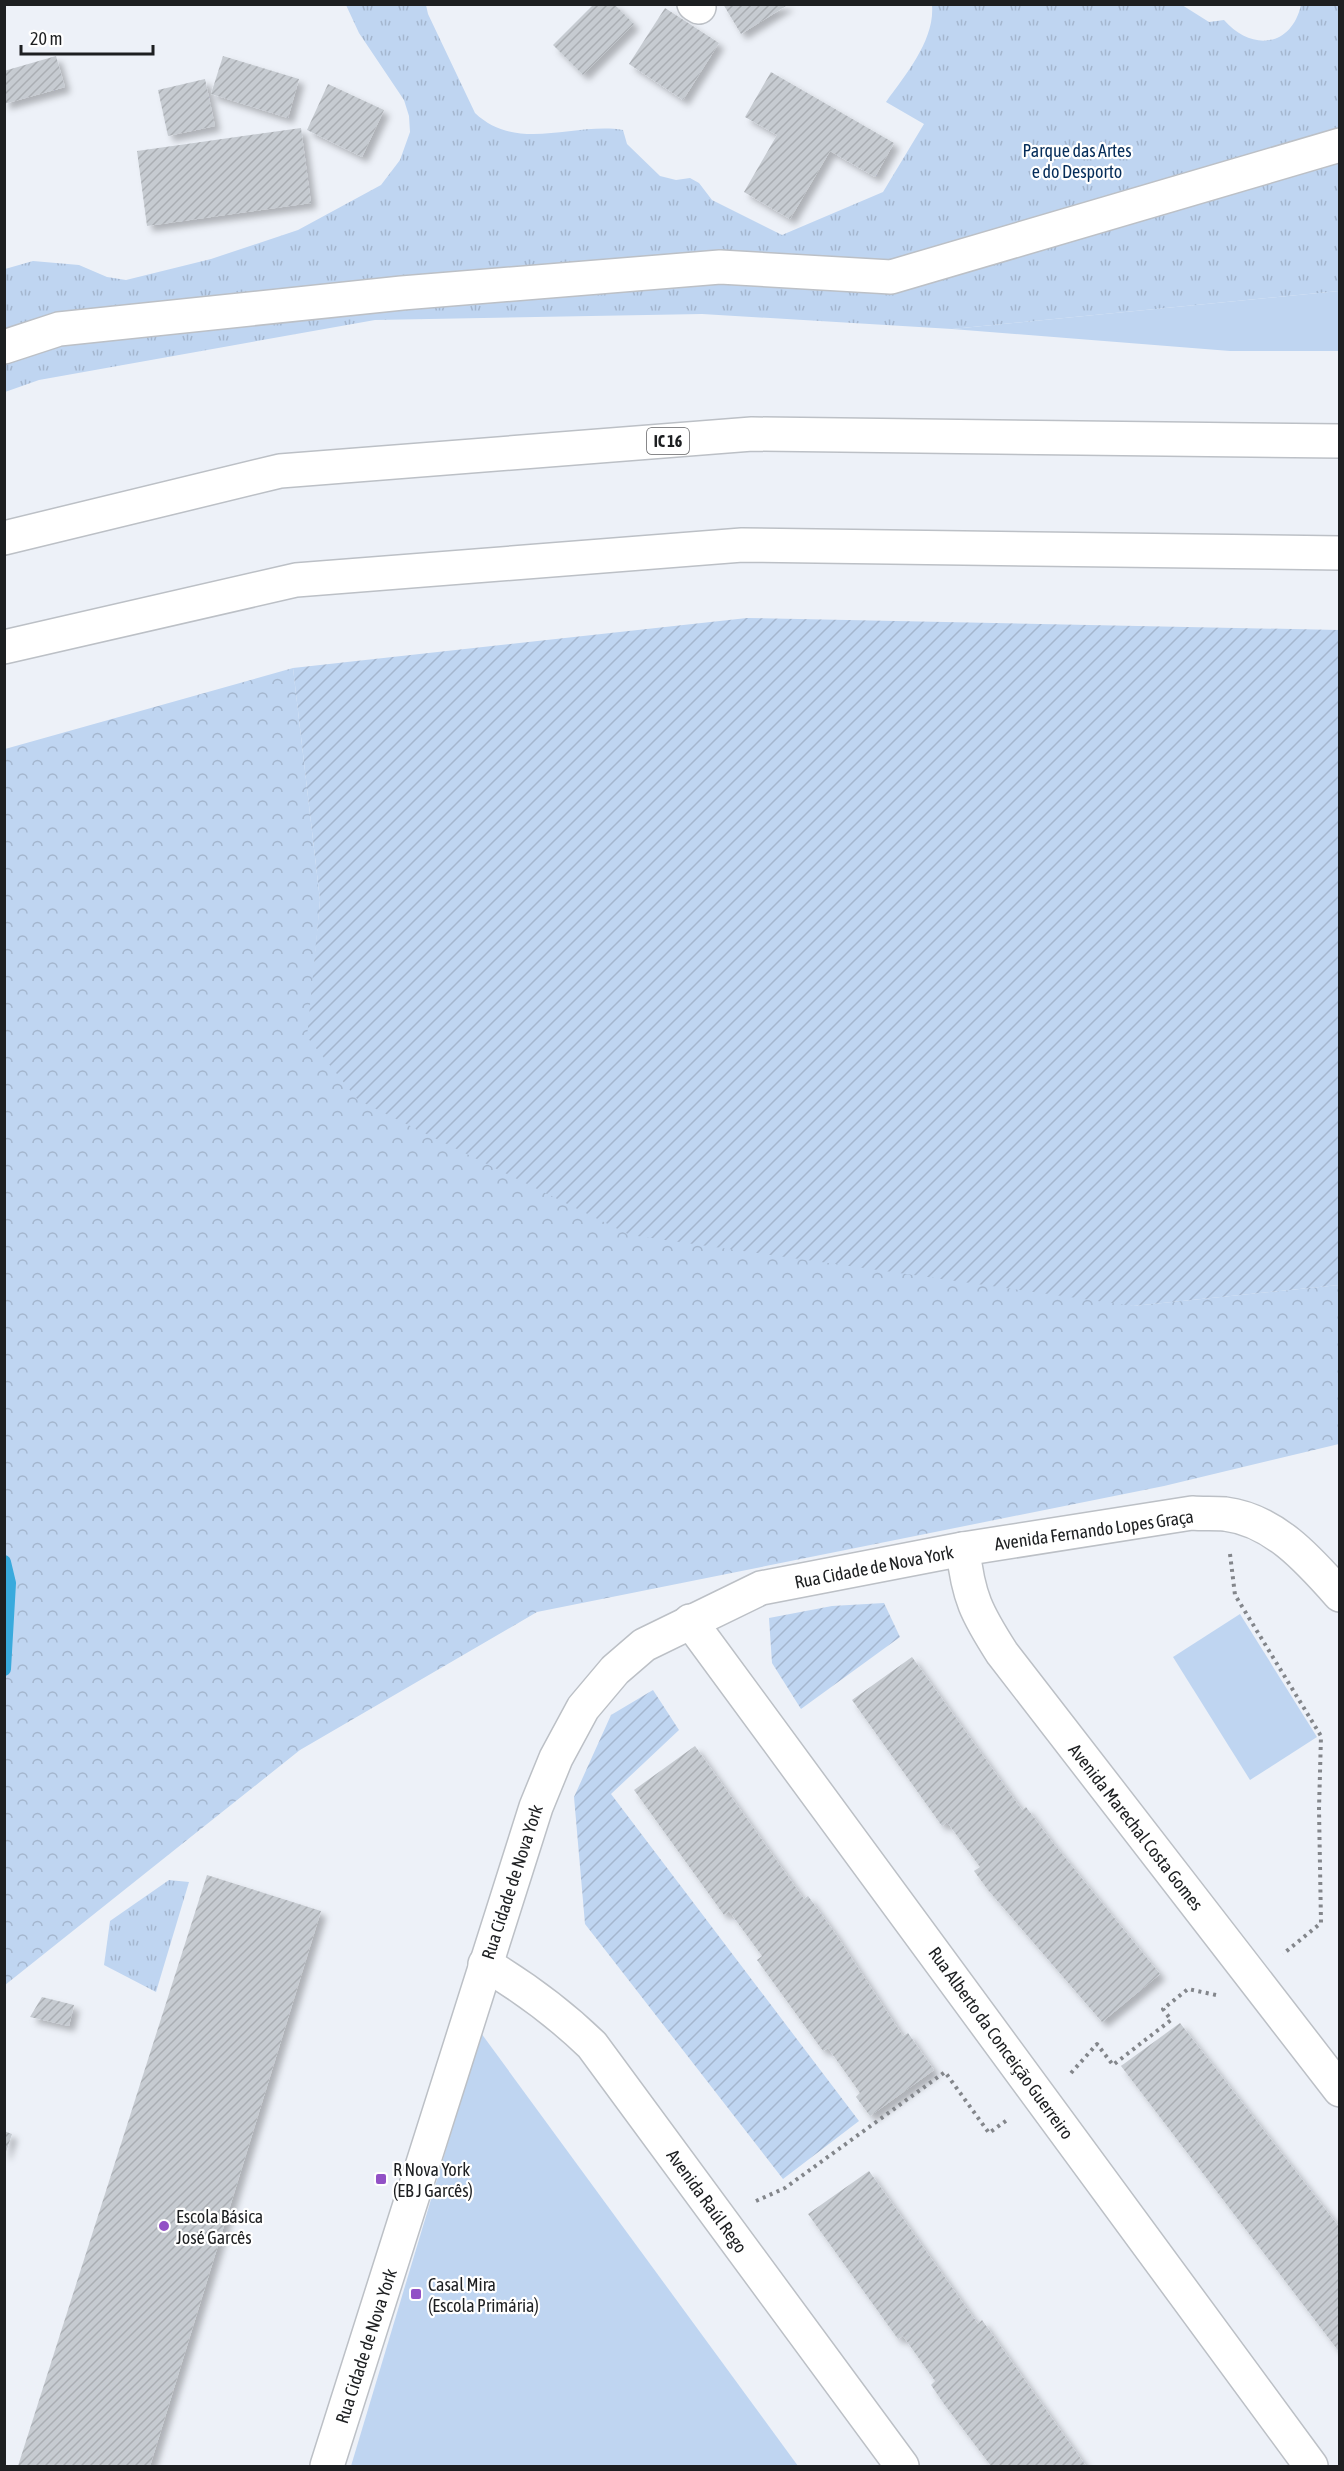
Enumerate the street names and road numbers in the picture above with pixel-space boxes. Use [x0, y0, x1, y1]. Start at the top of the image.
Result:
road number: IC 16 [647, 428, 689, 454]
street label: Avenida Fernando Lopes Graça [993, 1506, 1195, 1554]
street label: Rua Cidade de Nova York [793, 1541, 955, 1593]
street label: Avenida Marechal Costa Gomes [1064, 1739, 1208, 1915]
street label: Rua Cidade de Nova York [477, 1802, 547, 1962]
street label: Rua Alberto da Conceição Guerreiro [924, 1943, 1078, 2143]
street label: Avenida Raúl Rego [662, 2145, 752, 2257]
street label: Rua Cidade de Nova York [331, 2266, 401, 2426]

